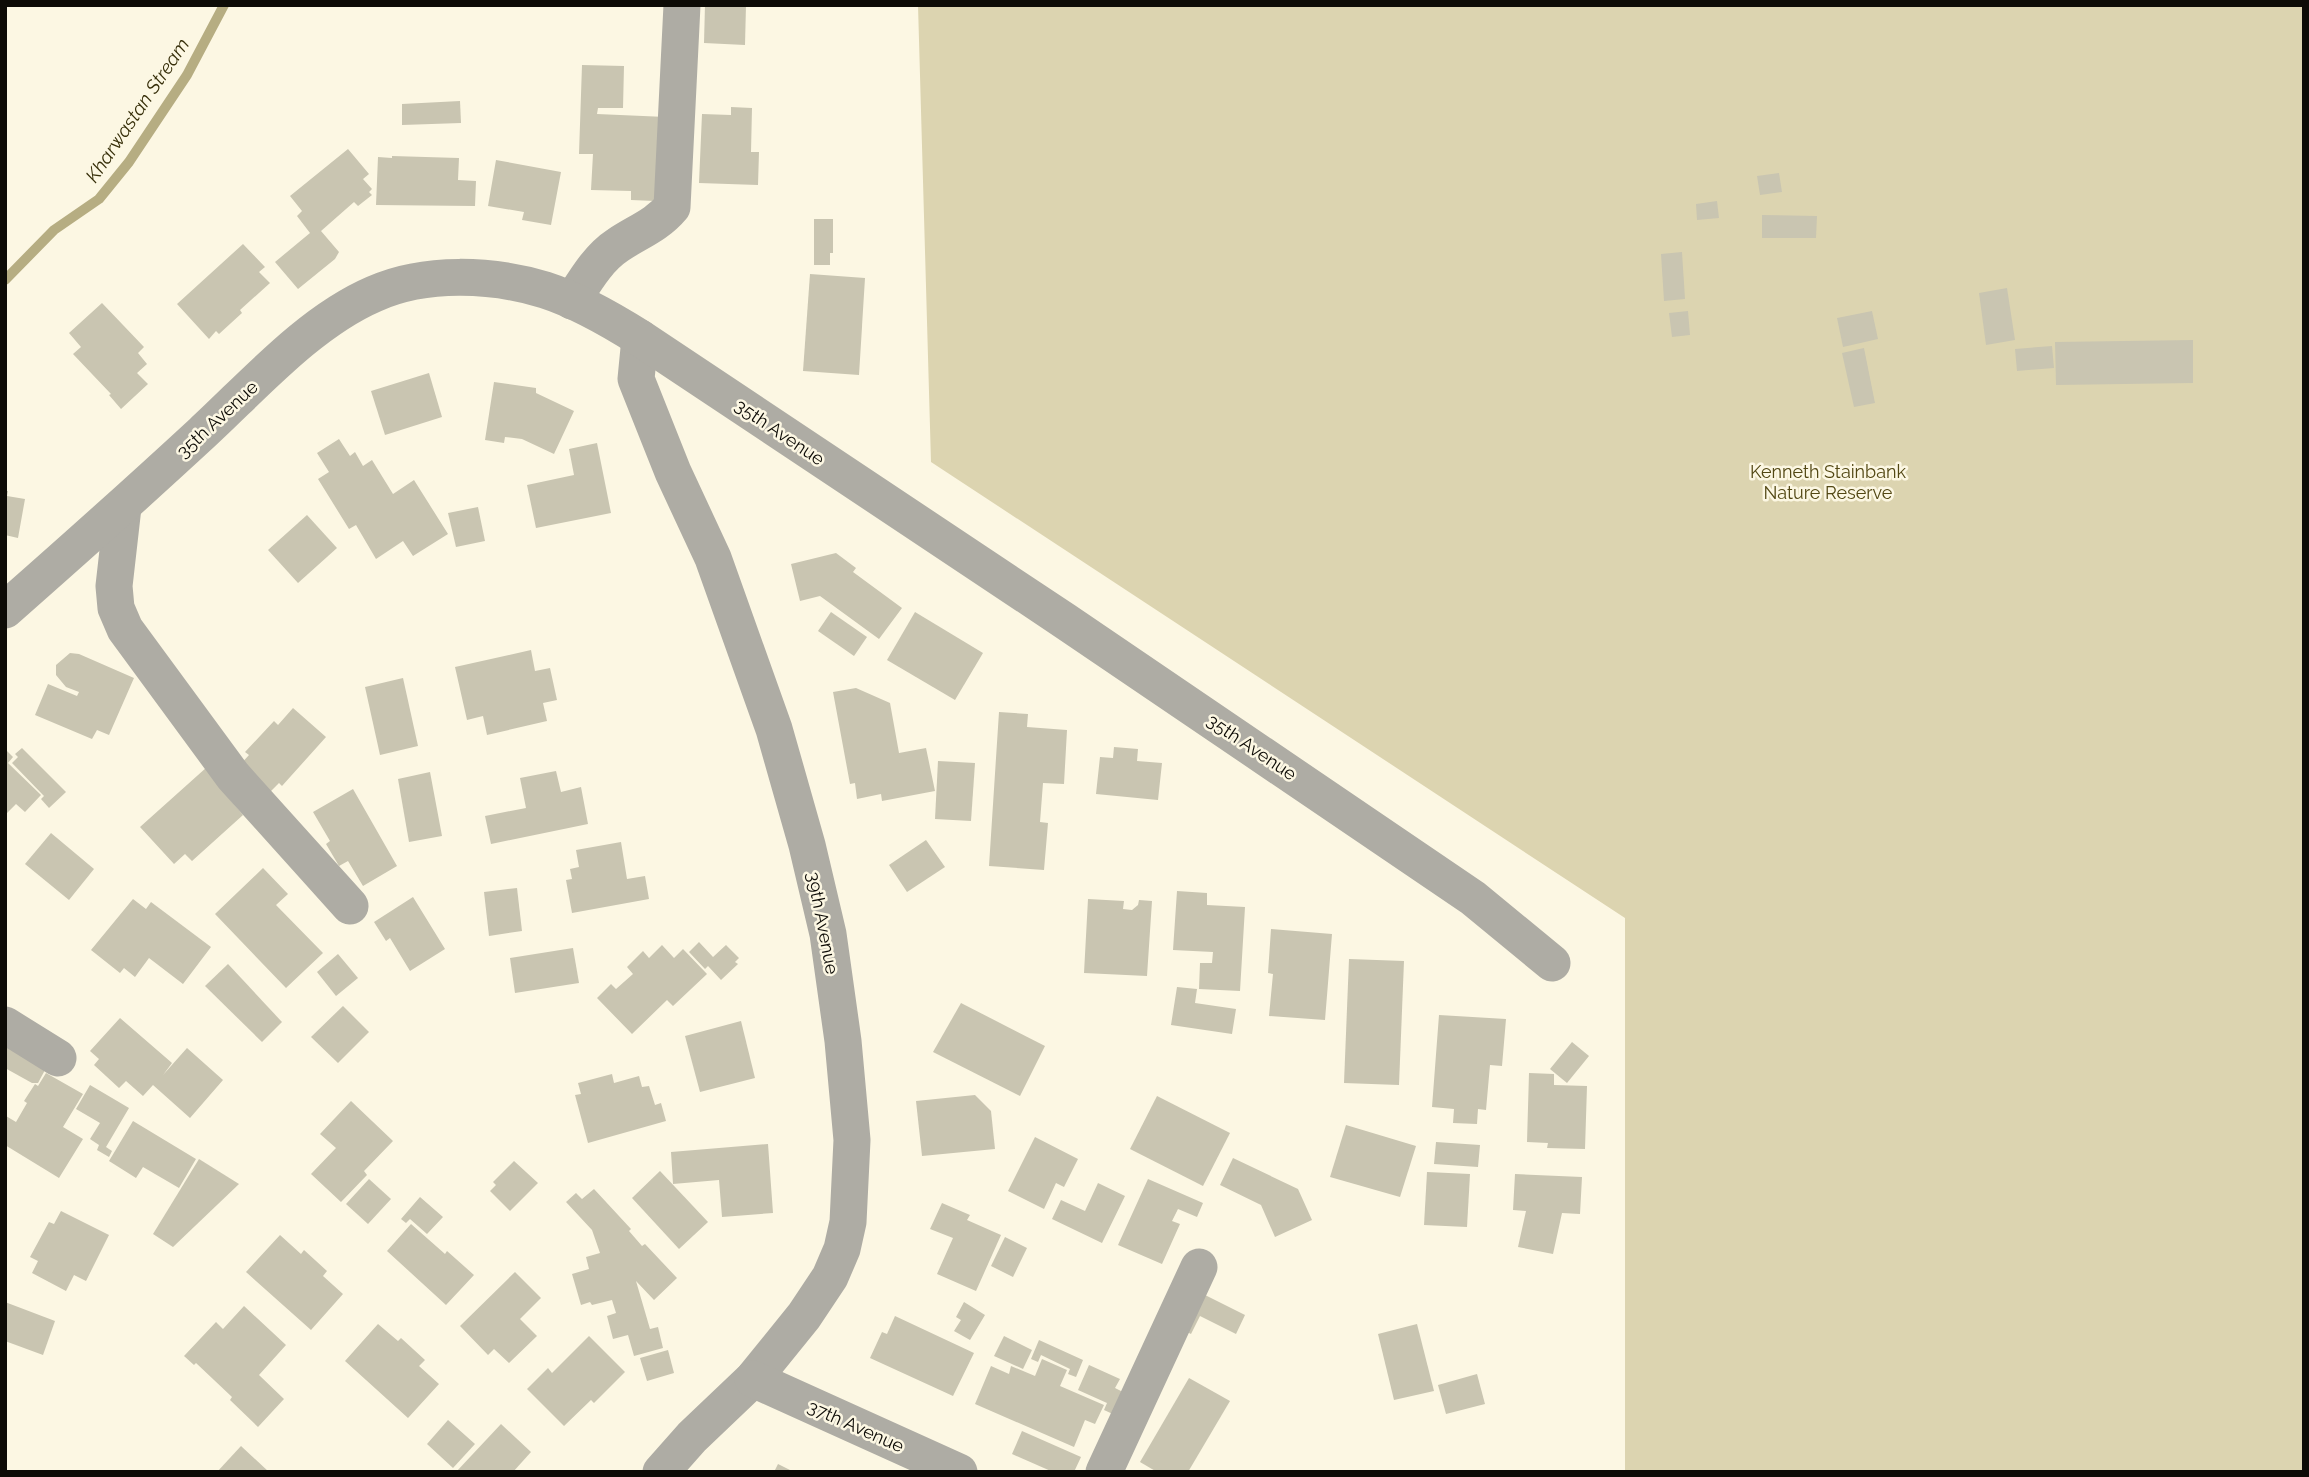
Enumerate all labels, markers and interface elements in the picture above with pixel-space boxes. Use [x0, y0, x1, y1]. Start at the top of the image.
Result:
water label: Kharwastan Stream [81, 34, 193, 186]
street label: 35th Avenue [172, 376, 262, 462]
street label: 35th Avenue [731, 394, 829, 470]
park label: Kenneth Stainbank Nature Reserve [1750, 461, 1907, 503]
street label: 35th Avenue [1203, 709, 1301, 785]
street label: 39th Avenue [803, 870, 843, 976]
street label: 37th Avenue [805, 1395, 908, 1457]

